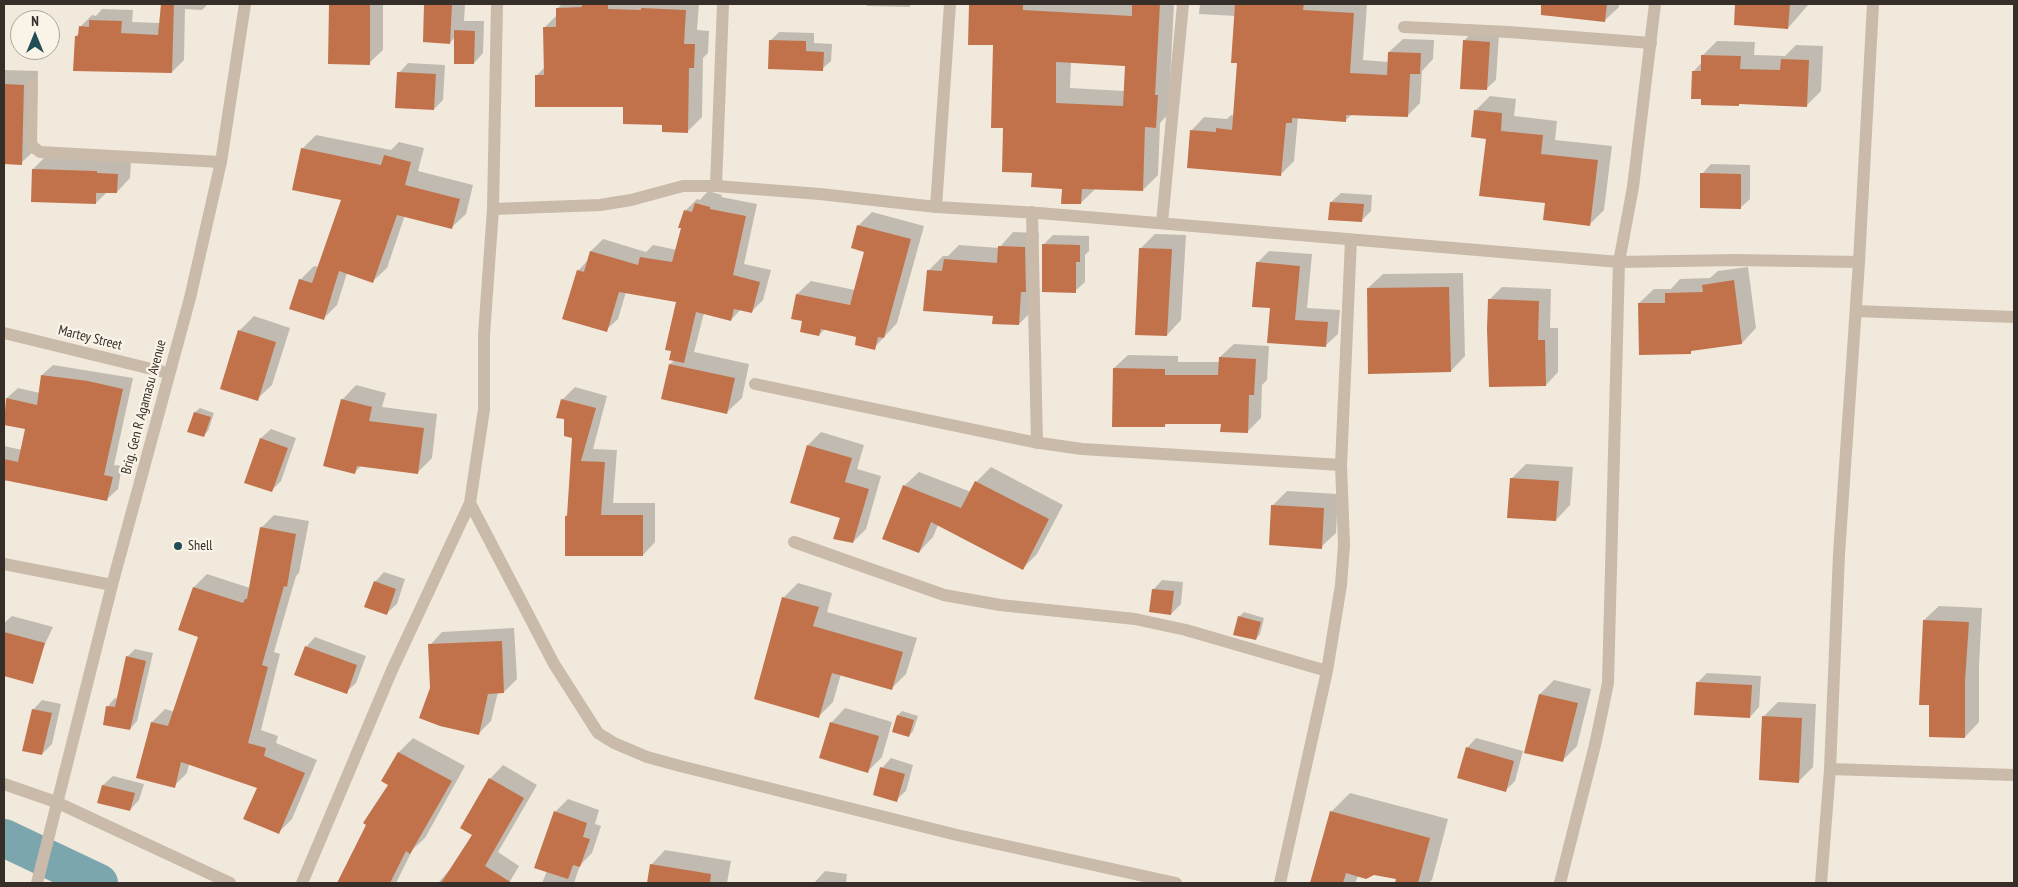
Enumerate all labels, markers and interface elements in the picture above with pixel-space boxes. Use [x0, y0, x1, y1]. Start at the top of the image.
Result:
north arrow [10, 10, 60, 60]
text: N [31, 12, 39, 30]
street label: Martey Street [56, 322, 124, 354]
street label: Brig. Gen R Agamasu Avenue [118, 338, 170, 476]
place label: Shell [188, 538, 212, 554]
marker: Shell [172, 540, 184, 552]

